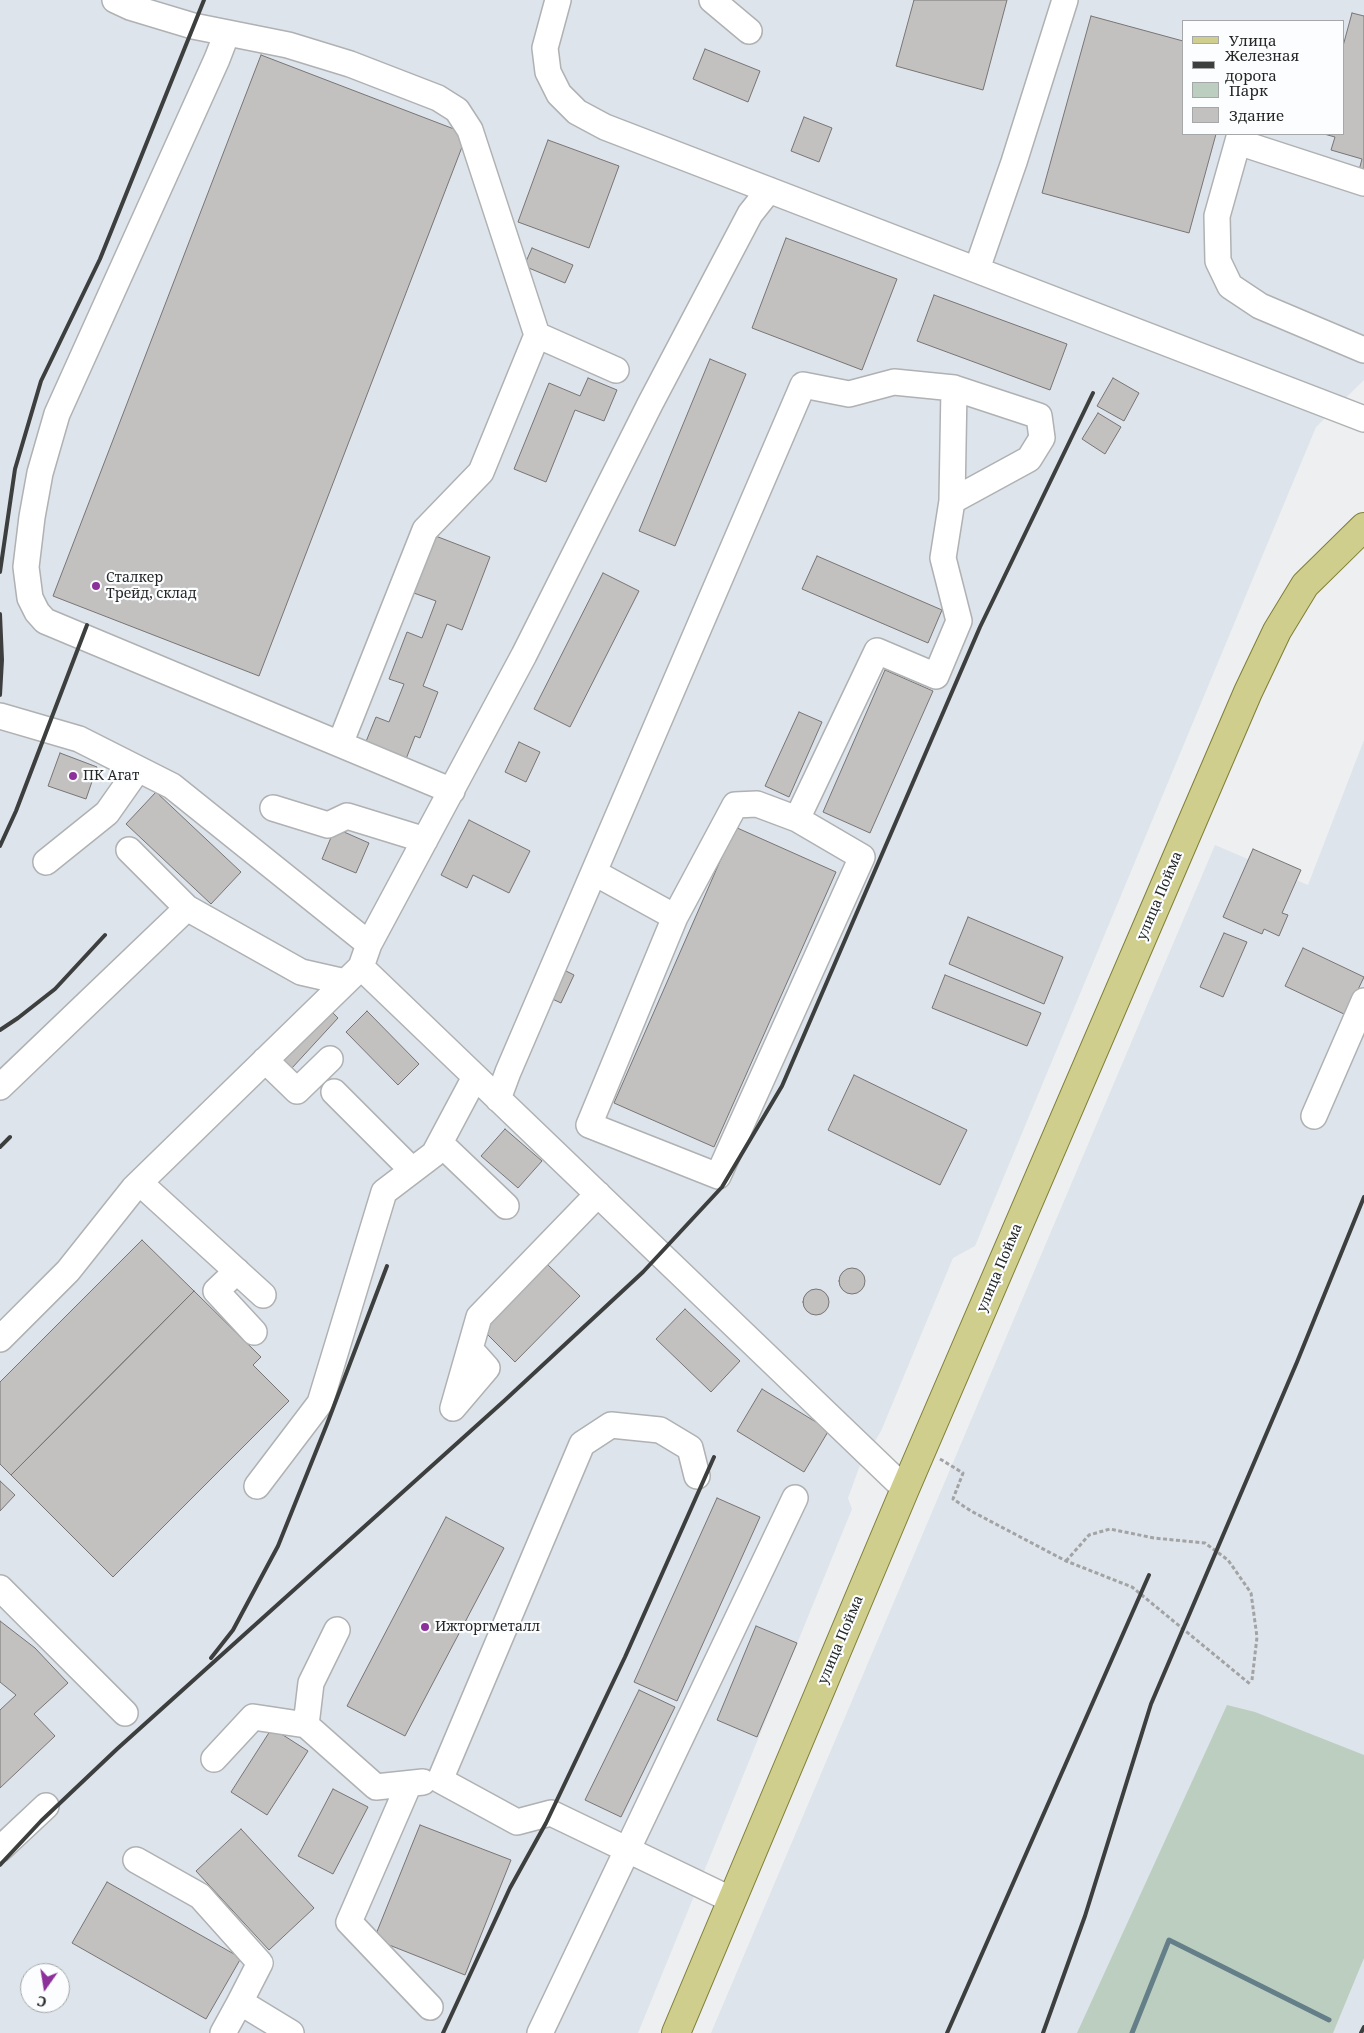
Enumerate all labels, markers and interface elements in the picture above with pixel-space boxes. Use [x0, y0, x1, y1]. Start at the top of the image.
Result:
legend [1182, 20, 1344, 135]
text: Улица [1229, 30, 1277, 50]
text: Железная дорога [1225, 45, 1299, 85]
text: Парк [1229, 80, 1268, 100]
text: Здание [1229, 105, 1284, 125]
place label: Сталкер Трейд, склад [106, 570, 197, 602]
marker: Сталкер Трейд, склад [90, 580, 102, 592]
place label: ПК Агат [83, 768, 139, 784]
marker: ПК Агат [67, 770, 79, 782]
street label: улица Пойма [1134, 849, 1186, 943]
street label: улица Пойма [974, 1221, 1026, 1315]
street label: улица Пойма [815, 1593, 867, 1687]
place label: Ижторгметалл [435, 1619, 540, 1635]
marker: Ижторгметалл [419, 1621, 431, 1633]
north arrow [20, 1963, 70, 2013]
text: С [35, 1992, 48, 2012]

